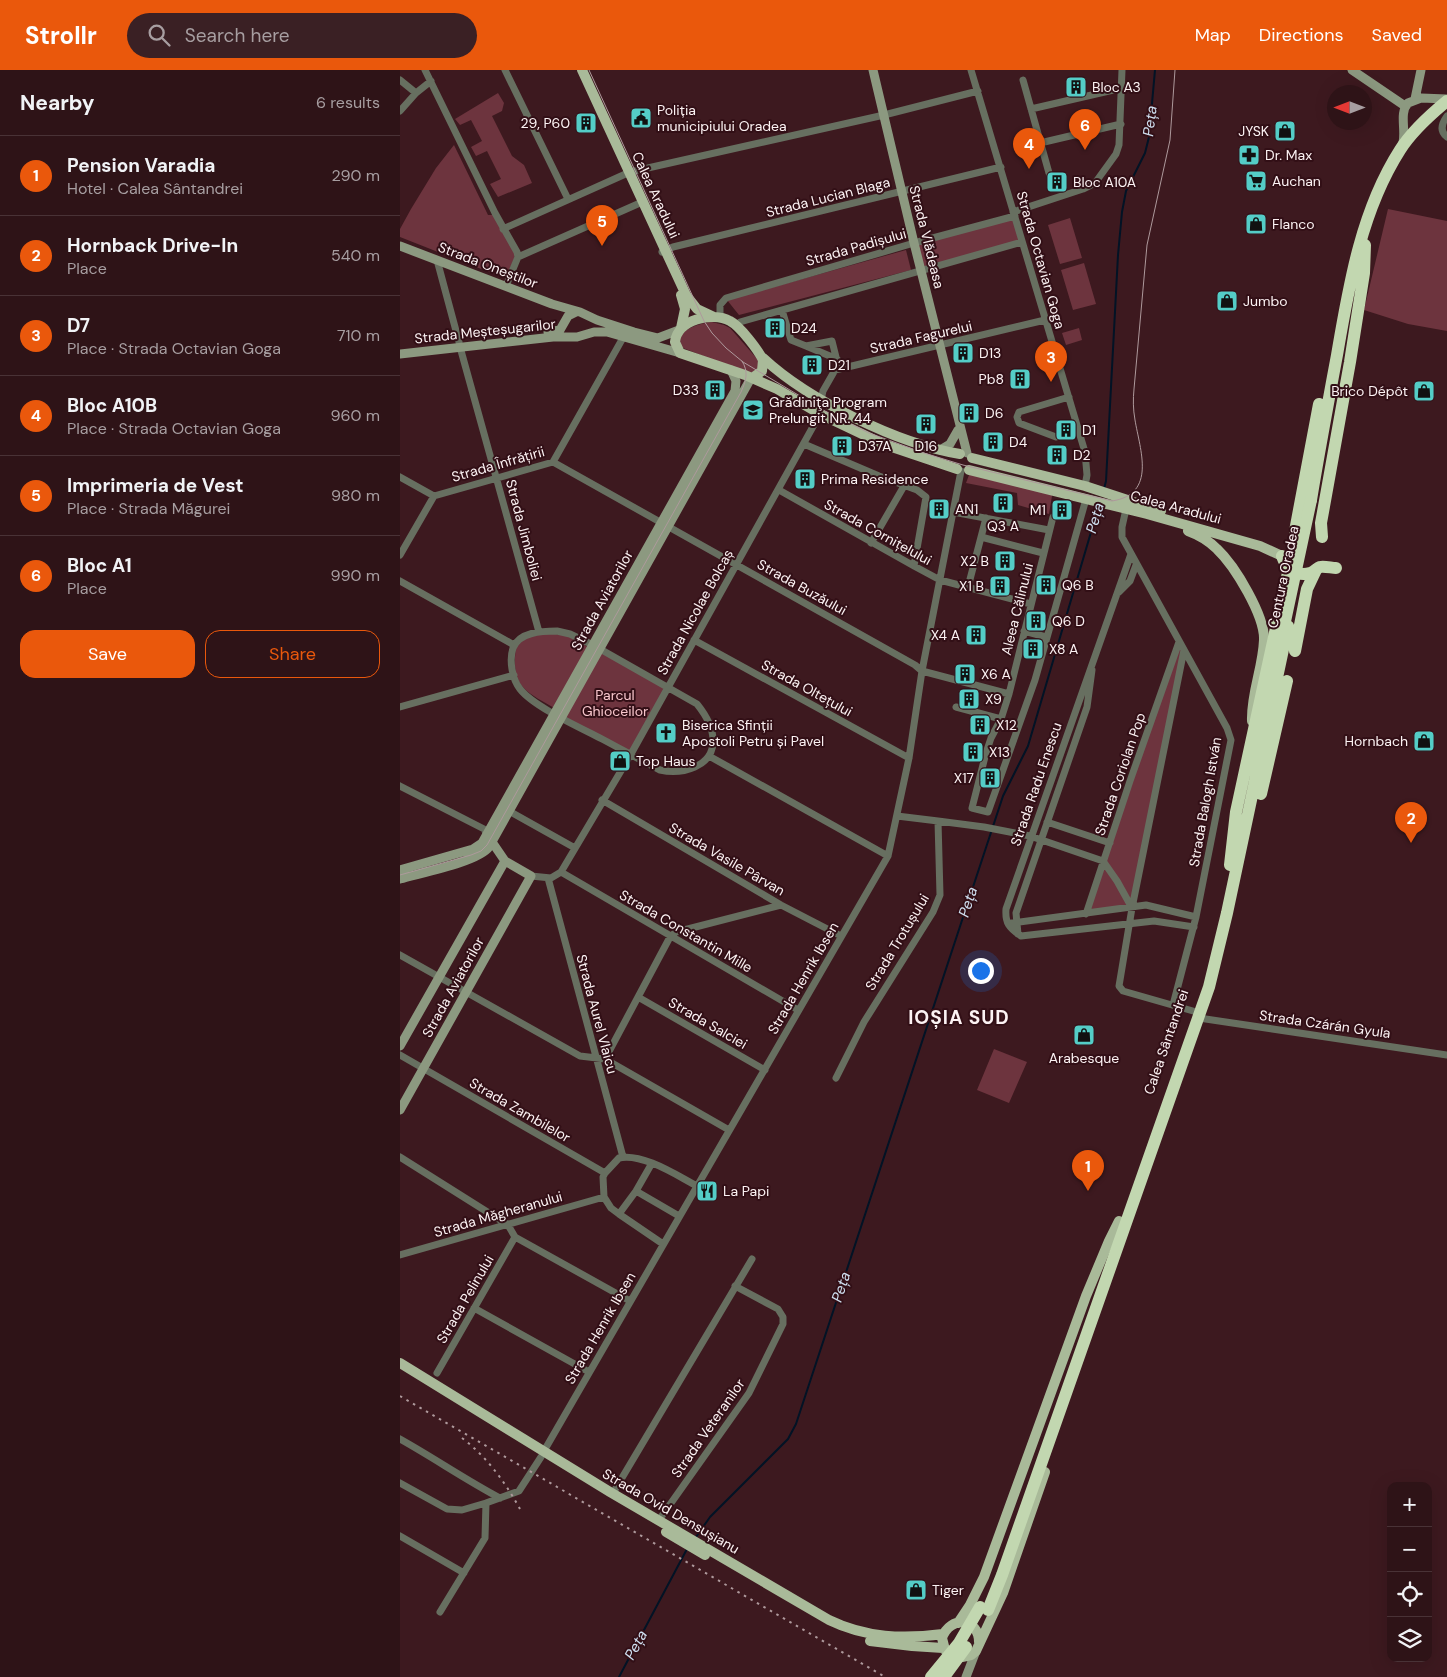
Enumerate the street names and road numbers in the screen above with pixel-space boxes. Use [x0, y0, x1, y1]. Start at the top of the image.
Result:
street label: Calea Aradului [628, 149, 684, 241]
street label: Strada Lucian Blaga [764, 173, 892, 221]
street label: Strada Vlădeasa [905, 184, 949, 290]
street label: Strada Octavian Goga [1013, 189, 1069, 331]
street label: Strada Padișului [804, 224, 908, 270]
street label: Strada Oneștilor [436, 238, 540, 292]
street label: Strada Meșteșugarilor [414, 315, 556, 347]
street label: Strada Fagurelui [868, 316, 974, 358]
street label: Strada Înfrățirii [449, 442, 547, 486]
street label: Strada Jimboliei [502, 477, 546, 583]
street label: Calea Aradului [1129, 486, 1223, 528]
street label: Strada Cornițelului [821, 495, 935, 569]
street label: Centura Oradea [1263, 524, 1303, 630]
street label: Strada Nicolae Bolcaș [653, 546, 737, 678]
street label: Strada Aviatorilor [567, 547, 637, 653]
street label: Strada Buzăului [754, 555, 850, 619]
street label: Aleea Călinului [997, 561, 1037, 657]
street label: Strada Oltețului [758, 656, 856, 720]
street label: Strada Coriolan Pop [1090, 710, 1150, 838]
street label: Strada Radu Enescu [1006, 720, 1066, 848]
street label: Strada Balogh István [1185, 736, 1225, 868]
street label: Strada Vasile Pârvan [666, 818, 788, 900]
street label: Strada Constantin Mille [616, 886, 756, 976]
street label: Strada Trotușului [861, 890, 933, 994]
street label: Strada Henrik Ibsen [764, 919, 842, 1037]
street label: Strada Aviatorilor [418, 934, 488, 1040]
street label: Strada Aurel Vlaicu [572, 952, 622, 1076]
street label: Calea Sântandrei [1140, 987, 1192, 1097]
street label: Strada Salciei [665, 993, 751, 1053]
street label: Strada Czárán Gyula [1258, 1006, 1392, 1042]
street label: Strada Zambilelor [466, 1074, 574, 1146]
street label: Strada Măgheranului [432, 1187, 564, 1241]
street label: Strada Pelinului [432, 1252, 498, 1346]
street label: Strada Henrik Ibsen [561, 1269, 639, 1387]
street label: Strada Veteranilor [667, 1375, 749, 1481]
street label: Strada Ovid Densușianu [599, 1464, 743, 1558]

